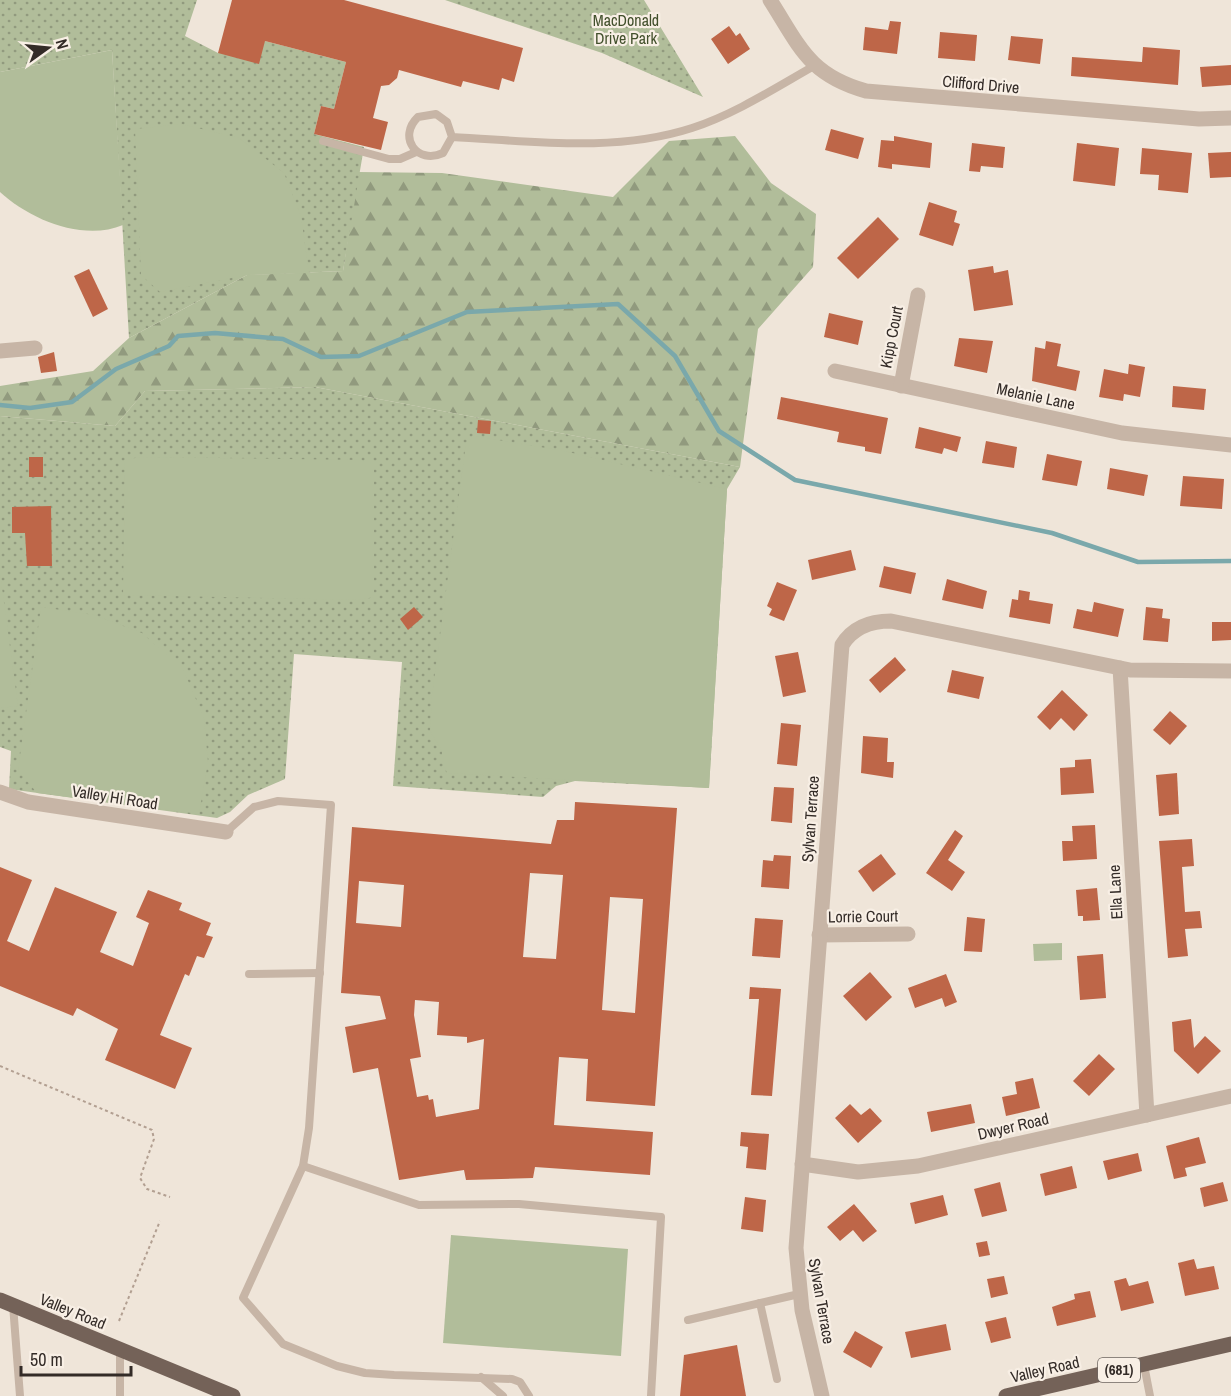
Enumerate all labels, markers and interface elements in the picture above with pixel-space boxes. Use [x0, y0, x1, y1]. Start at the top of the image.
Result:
park label: MacDonald Drive Park [593, 9, 659, 49]
north arrow [18, 18, 78, 78]
text: N [51, 37, 74, 52]
street label: Clifford Drive [942, 70, 1020, 98]
street label: Kipp Court [874, 304, 908, 370]
street label: Melanie Lane [995, 377, 1077, 415]
street label: Sylvan Terrace [796, 775, 824, 863]
street label: Valley Hi Road [71, 779, 159, 815]
street label: Ella Lane [1103, 864, 1127, 920]
street label: Lorrie Court [828, 904, 899, 928]
street label: Dwyer Road [975, 1107, 1051, 1145]
street label: Sylvan Terrace [804, 1256, 840, 1346]
street label: Valley Road [37, 1288, 109, 1334]
scale bar [21, 1339, 130, 1377]
text: 50 m [30, 1347, 63, 1372]
street label: Valley Road [1009, 1350, 1081, 1388]
road number: (681) [1098, 1358, 1140, 1382]

